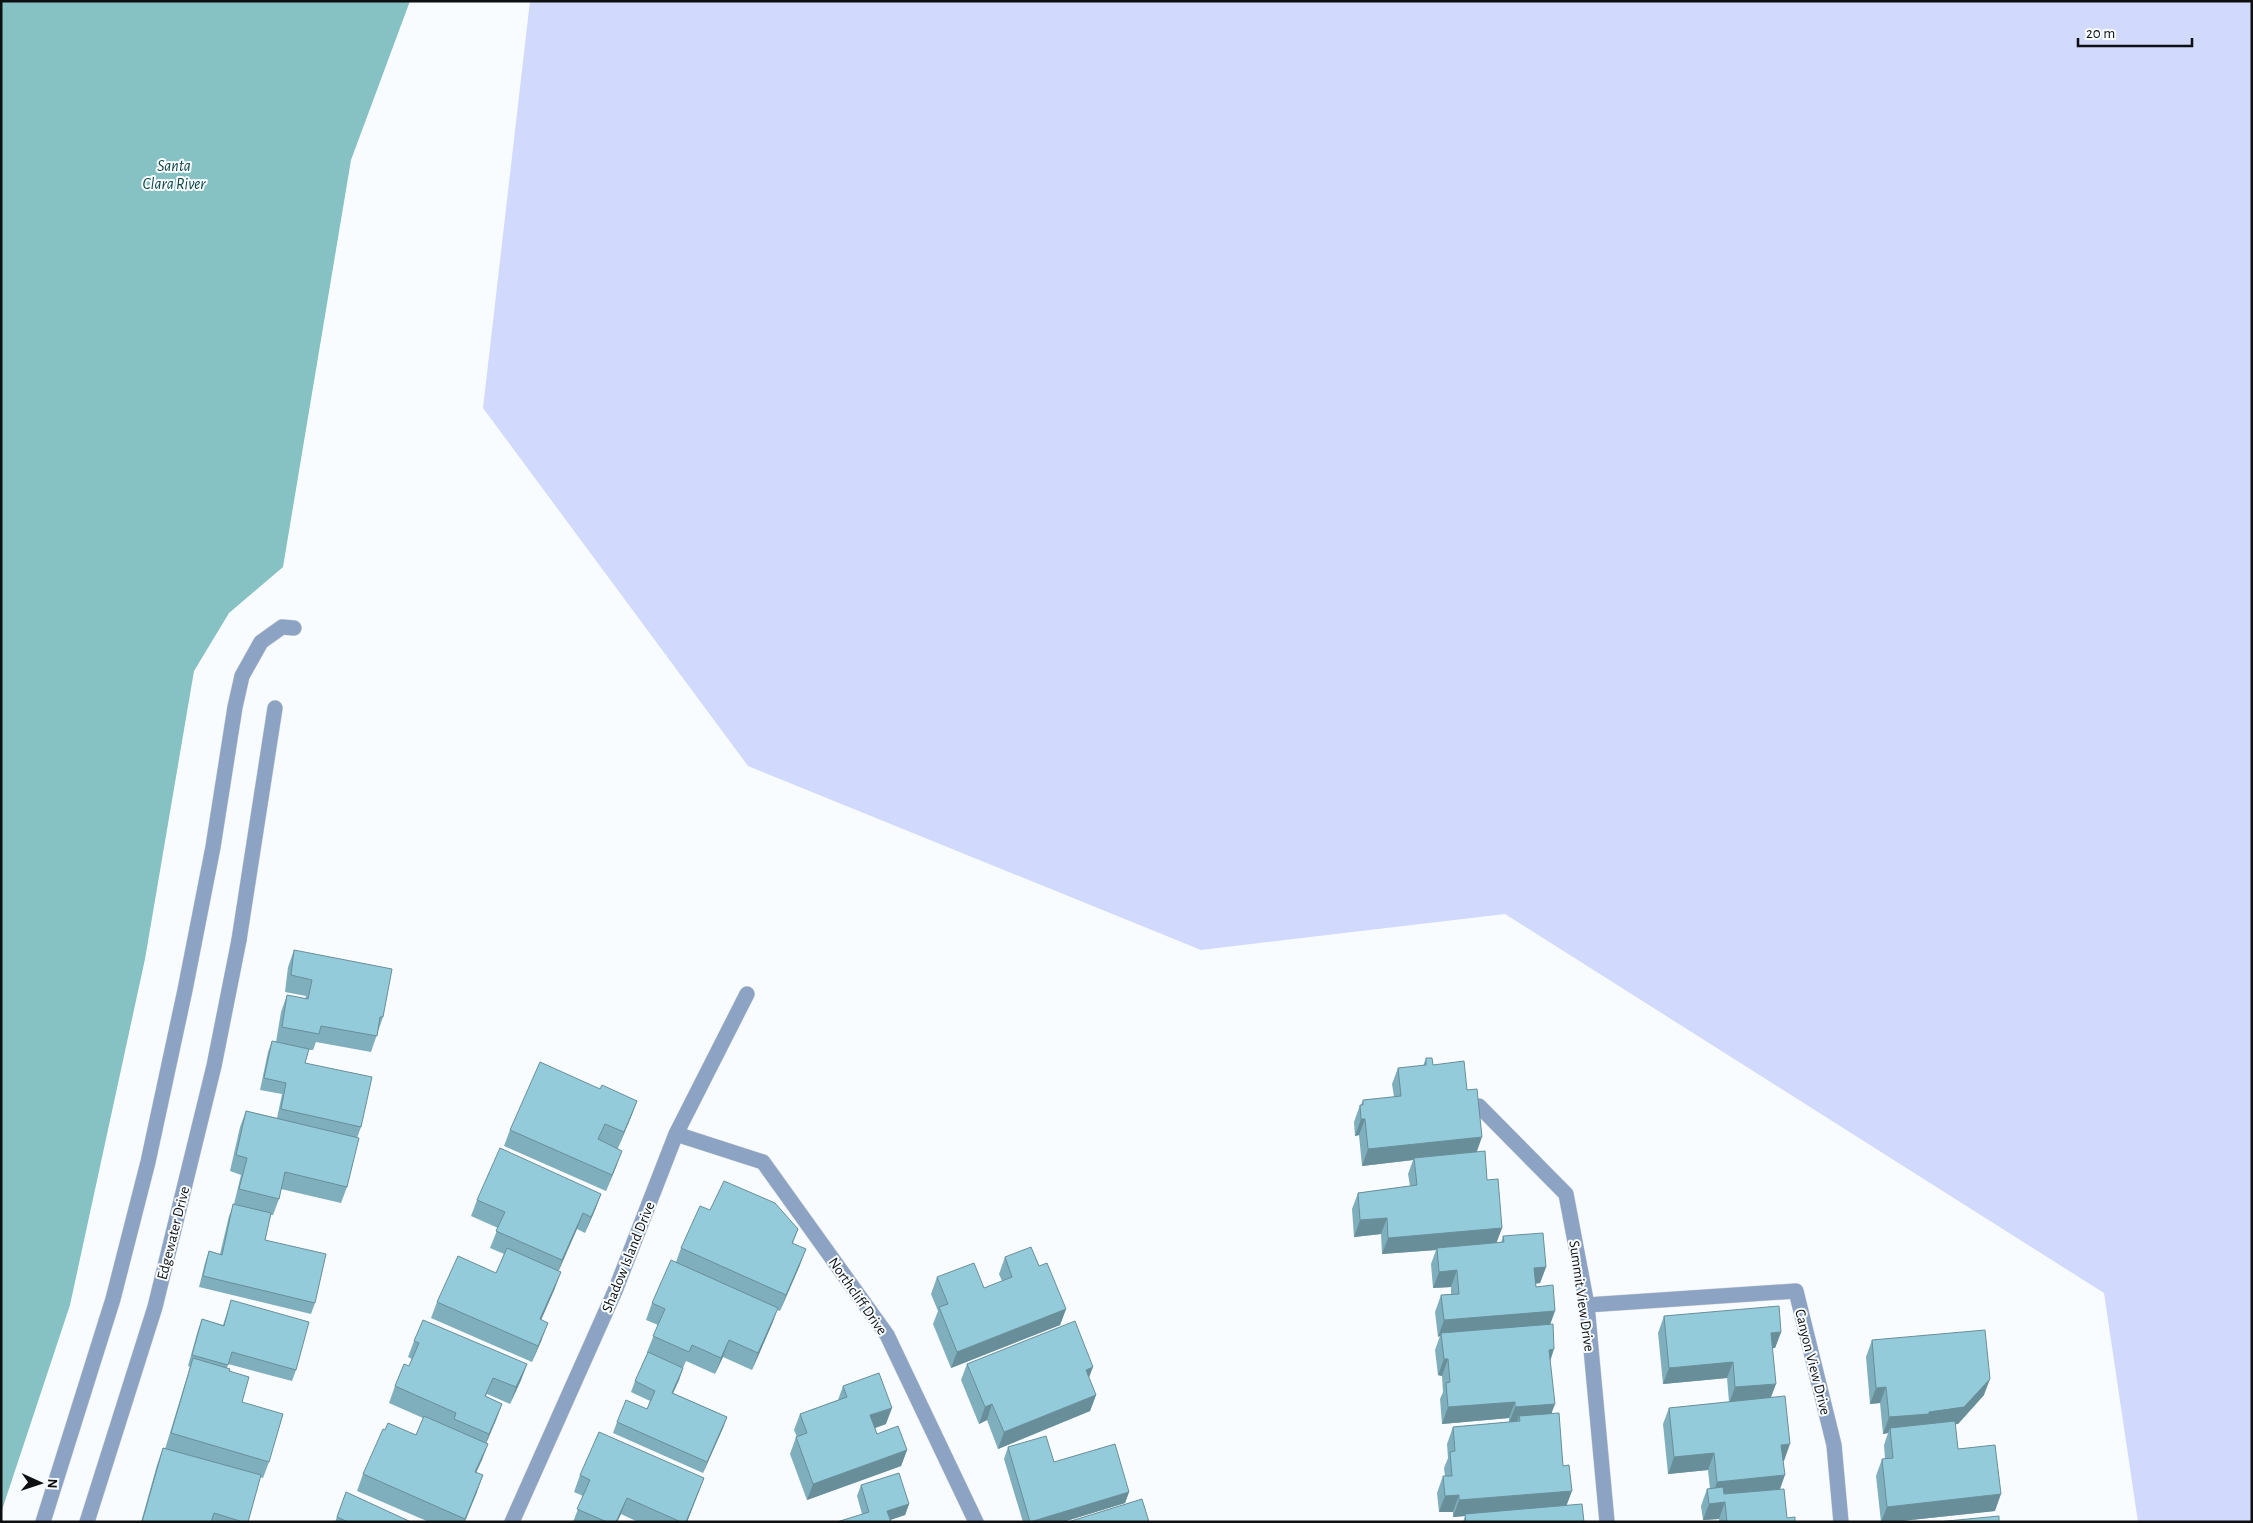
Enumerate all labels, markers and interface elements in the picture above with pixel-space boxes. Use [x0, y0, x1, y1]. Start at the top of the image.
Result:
scale bar [2078, 15, 2192, 47]
text: 20 m [2086, 26, 2115, 41]
water label: Santa Clara River [143, 158, 206, 192]
street label: Edgewater Drive [155, 1185, 192, 1281]
street label: Shadow Island Drive [599, 1200, 658, 1315]
street label: Summit View Drive [1566, 1240, 1597, 1353]
street label: Northcliff Drive [826, 1255, 890, 1338]
street label: Canyon View Drive [1792, 1308, 1833, 1417]
north arrow [15, 1458, 65, 1508]
text: N [45, 1478, 59, 1489]

